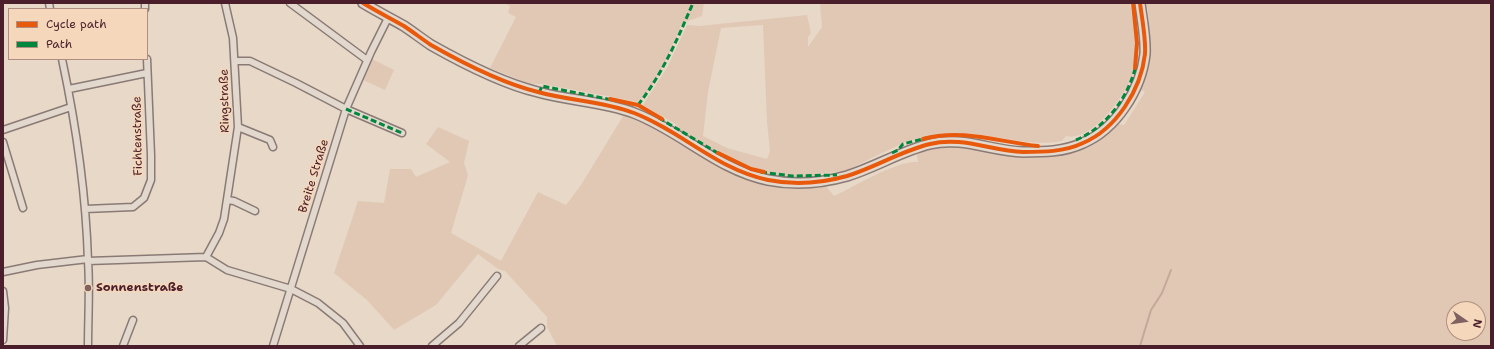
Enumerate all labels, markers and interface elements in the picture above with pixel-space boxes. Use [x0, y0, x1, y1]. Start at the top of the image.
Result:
legend [8, 8, 148, 60]
text: Cycle path [46, 16, 107, 32]
text: Path [46, 36, 72, 52]
street label: Ringstraße [217, 69, 233, 133]
street label: Fichtenstraße [130, 96, 146, 176]
street label: Breite Straße [296, 137, 332, 215]
place label: Sonnenstraße [96, 281, 183, 295]
marker: Sonnenstraße [83, 283, 93, 293]
north arrow [1446, 301, 1486, 341]
text: N [1469, 318, 1485, 330]

